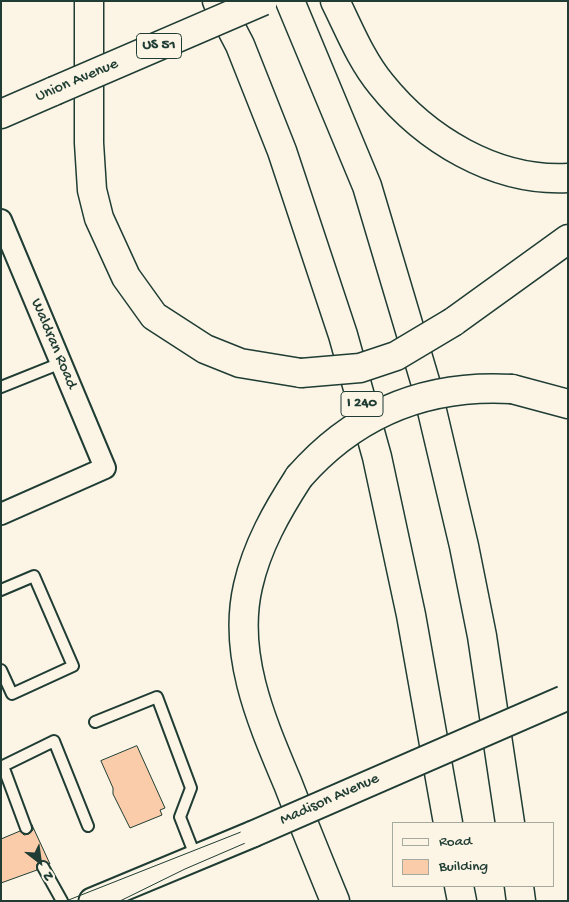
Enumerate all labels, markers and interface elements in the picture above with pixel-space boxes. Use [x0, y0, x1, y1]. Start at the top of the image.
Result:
road number: US 51 [136, 34, 182, 58]
street label: Union Avenue [33, 55, 121, 107]
street label: Waldran Road [25, 296, 81, 392]
road number: I 240 [341, 392, 383, 416]
street label: Madison Avenue [277, 770, 383, 830]
legend [392, 822, 554, 887]
text: Road [439, 833, 472, 851]
north arrow [15, 837, 65, 887]
text: Building [439, 858, 488, 876]
text: N [40, 866, 56, 885]

